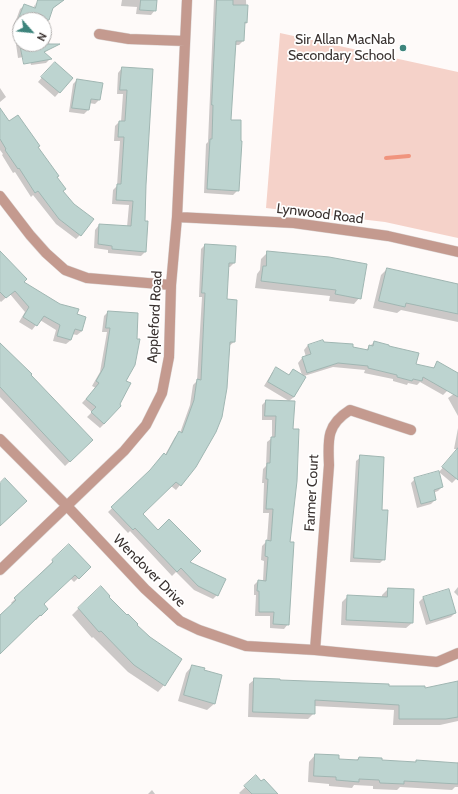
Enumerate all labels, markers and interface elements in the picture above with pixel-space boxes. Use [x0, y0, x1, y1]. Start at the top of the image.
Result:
north arrow [12, 12, 52, 52]
text: N [34, 30, 50, 44]
place label: Sir Allan MacNab Secondary School [288, 32, 395, 64]
marker: Sir Allan MacNab Secondary School [398, 43, 408, 53]
street label: Lynwood Road [276, 200, 364, 228]
street label: Appleford Road [144, 270, 166, 364]
street label: Farmer Court [302, 454, 322, 532]
street label: Wendover Drive [109, 531, 189, 611]

